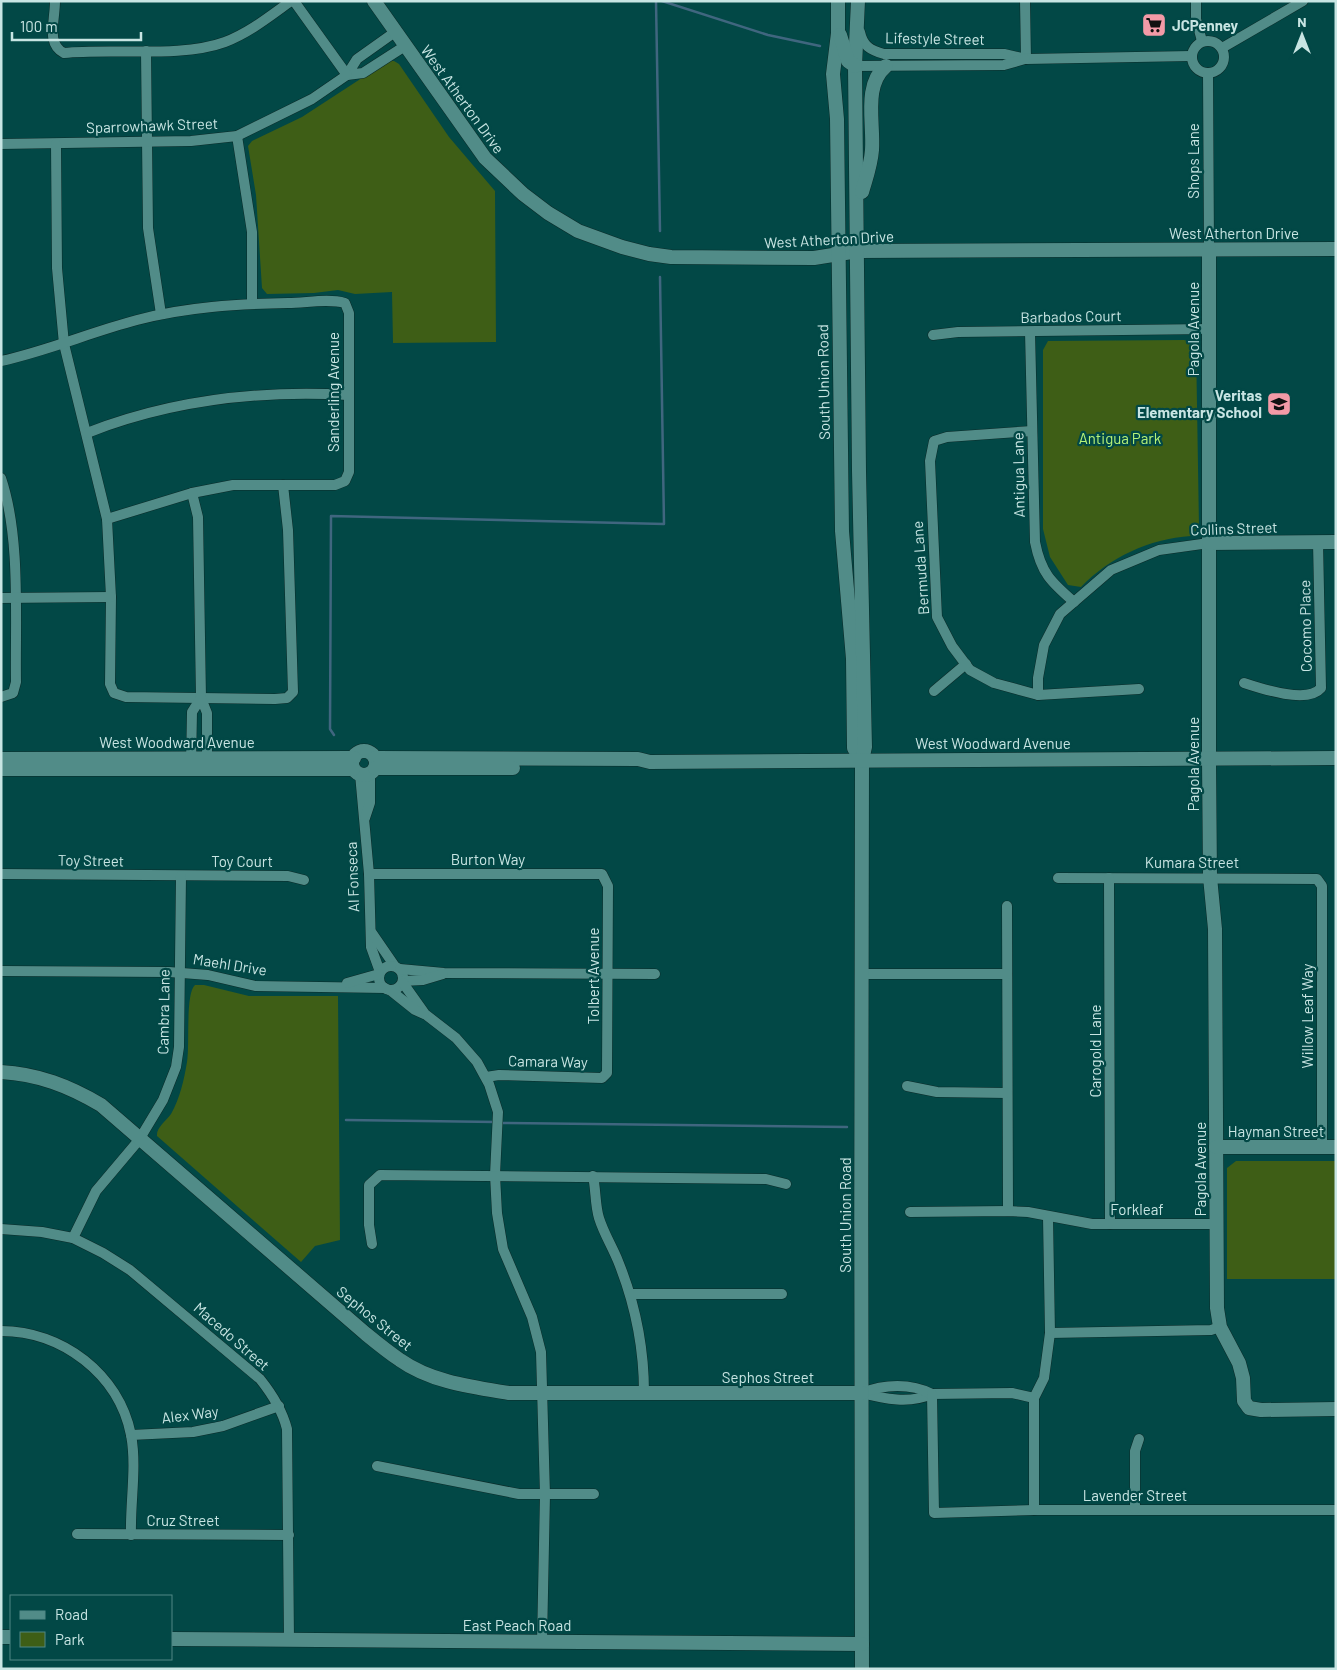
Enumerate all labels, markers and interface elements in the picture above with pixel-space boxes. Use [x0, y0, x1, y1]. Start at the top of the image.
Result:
scale bar [12, 10, 141, 42]
north arrow [1277, 10, 1327, 60]
supermarket icon: JCPenney [1141, 12, 1167, 38]
text: N [1297, 13, 1307, 30]
place label: JCPenney [1172, 16, 1239, 34]
text: 100 m [20, 17, 58, 35]
street label: Lifestyle Street [885, 28, 985, 48]
street label: West Atherton Drive [418, 41, 508, 157]
street label: Sparrowhawk Street [86, 114, 218, 136]
street label: Shops Lane [1184, 123, 1202, 199]
street label: West Atherton Drive [1169, 224, 1299, 242]
street label: West Atherton Drive [764, 227, 894, 251]
street label: Pagola Avenue [1184, 282, 1202, 376]
street label: Barbados Court [1020, 306, 1122, 326]
street label: South Union Road [813, 324, 833, 440]
street label: Sanderling Avenue [324, 332, 342, 452]
place label: Veritas Elementary School [1137, 386, 1262, 421]
school or university icon: Veritas Elementary School [1266, 391, 1292, 417]
park label: Antigua Park [1079, 429, 1162, 447]
street label: Antigua Lane [1008, 432, 1028, 518]
street label: Collins Street [1190, 517, 1278, 539]
street label: Bermuda Lane [908, 520, 932, 616]
street label: Cocomo Place [1295, 580, 1315, 672]
street label: Pagola Avenue [1184, 717, 1202, 811]
street label: West Woodward Avenue [99, 733, 255, 751]
street label: West Woodward Avenue [915, 734, 1071, 752]
street label: Al Fonseca [342, 841, 362, 913]
street label: Toy Street [58, 850, 124, 870]
street label: Burton Way [451, 850, 525, 868]
street label: Toy Court [211, 852, 273, 870]
street label: Kumara Street [1145, 853, 1239, 871]
street label: Tolbert Avenue [584, 927, 602, 1025]
street label: Maehl Drive [192, 949, 268, 979]
street label: Willow Leaf Way [1298, 963, 1316, 1068]
street label: Cambra Lane [153, 969, 173, 1055]
street label: Carogold Lane [1086, 1004, 1104, 1098]
street label: Camara Way [508, 1051, 588, 1071]
street label: Pagola Avenue [1191, 1122, 1209, 1216]
street label: Hayman Street [1228, 1122, 1324, 1140]
street label: South Union Road [836, 1157, 854, 1273]
street label: Forkleaf [1110, 1200, 1164, 1218]
street label: Sephos Street [333, 1282, 417, 1354]
street label: Macedo Street [190, 1298, 274, 1374]
street label: Sephos Street [722, 1368, 814, 1386]
street label: Alex Way [160, 1402, 220, 1426]
street label: Lavender Street [1083, 1486, 1187, 1504]
street label: Cruz Street [146, 1511, 220, 1529]
legend [10, 1595, 172, 1660]
text: Road [55, 1605, 88, 1623]
street label: East Peach Road [463, 1616, 571, 1634]
text: Park [55, 1630, 85, 1648]

